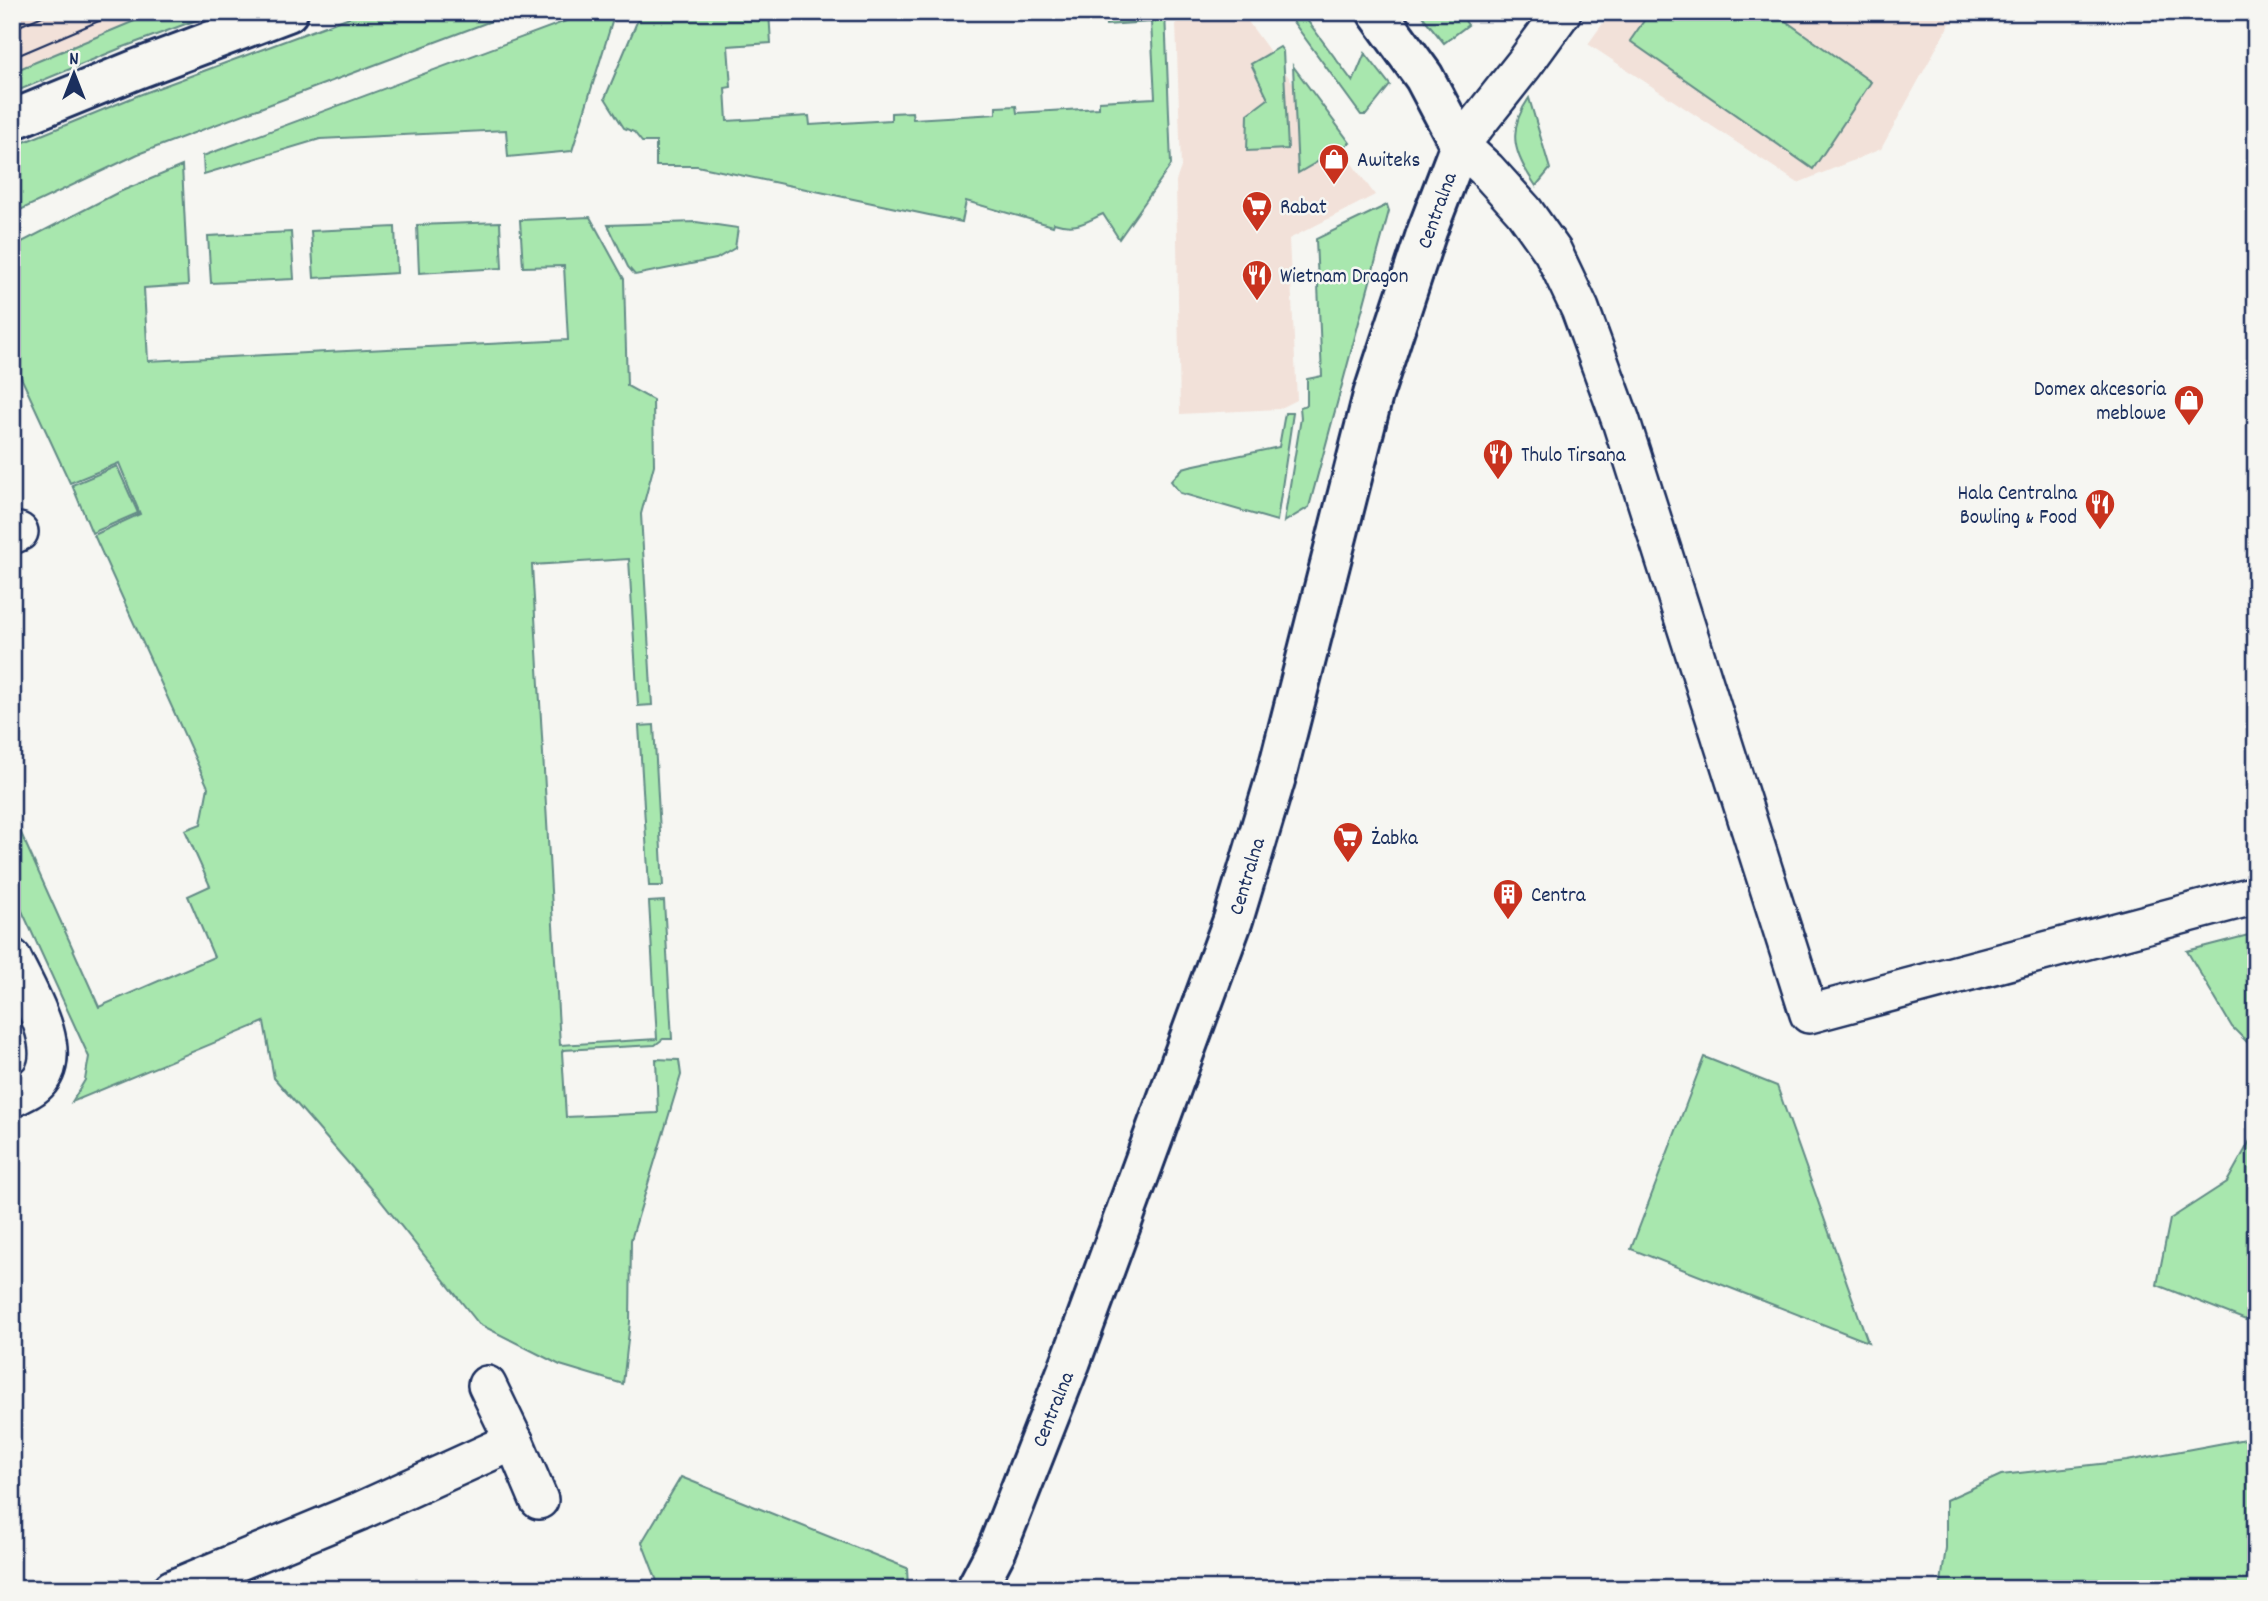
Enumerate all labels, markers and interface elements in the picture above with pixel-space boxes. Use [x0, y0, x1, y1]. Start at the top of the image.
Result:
north arrow [38, 38, 108, 108]
text: N [69, 47, 79, 74]
shop icon: Awiteks [1317, 142, 1351, 186]
place label: Awiteks [1357, 147, 1420, 177]
street label: Centralna [1411, 168, 1467, 253]
supermarket icon: Rabat [1240, 189, 1274, 233]
place label: Rabat [1280, 194, 1327, 224]
restaurant icon: Wietnam Dragon [1240, 258, 1274, 302]
place label: Wietnam Dragon [1280, 263, 1408, 293]
place label: Domex akcesoria meblowe [2034, 376, 2167, 430]
shop icon: Domex akcesoria meblowe [2172, 383, 2206, 427]
restaurant icon: Thulo Tirsana [1481, 437, 1515, 481]
place label: Thulo Tirsana [1521, 442, 1627, 472]
place label: Hala Centralna Bowling & Food [1957, 480, 2078, 534]
restaurant icon: Hala Centralna Bowling & Food [2083, 487, 2117, 531]
supermarket icon: Żabka [1331, 820, 1365, 864]
place label: Żabka [1371, 825, 1419, 855]
street label: Centralna [1223, 834, 1275, 919]
building icon: Centra [1491, 877, 1525, 921]
place label: Centra [1531, 882, 1587, 912]
street label: Centralna [1026, 1367, 1084, 1452]

